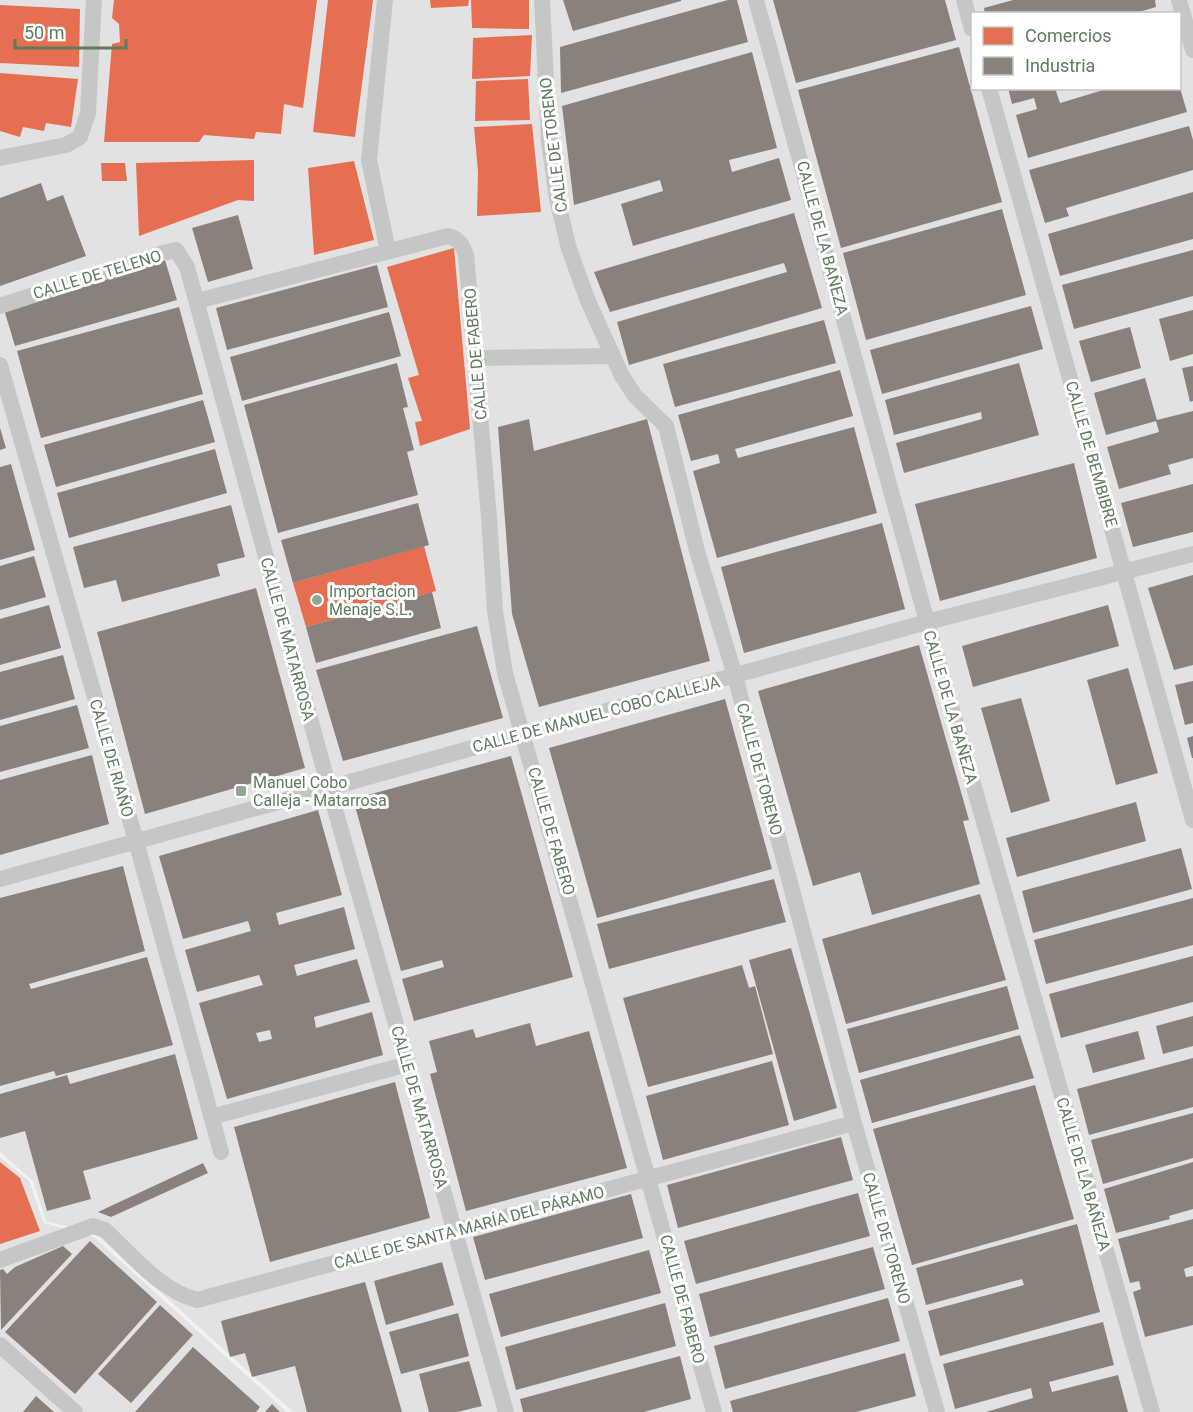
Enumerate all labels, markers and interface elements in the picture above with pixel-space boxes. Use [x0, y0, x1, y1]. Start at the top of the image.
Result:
scale bar [15, 12, 126, 50]
legend [971, 12, 1181, 90]
text: 50 m [24, 22, 64, 43]
text: Comercios [1025, 25, 1112, 46]
text: Industria [1025, 55, 1095, 76]
street label: CALLE DE TORENO [536, 76, 571, 214]
street label: CALLE DE LA BAÑEZA [793, 159, 853, 318]
street label: CALLE DE TELENO [31, 246, 164, 303]
street label: CALLE DE FABERO [460, 287, 491, 421]
street label: CALLE DE BEMBIBRE [1062, 379, 1121, 529]
street label: CALLE DE MATARROSA [257, 555, 319, 723]
place label: Importacion Menaje S.L. [329, 582, 415, 619]
marker: Importacion Menaje S.L. [310, 593, 324, 607]
street label: CALLE DE LA BAÑEZA [919, 628, 983, 787]
street label: CALLE DE MANUEL COBO CALLEJA [470, 672, 722, 757]
street label: CALLE DE RIAÑO [86, 697, 138, 819]
street label: CALLE DE TORENO [733, 701, 786, 837]
street label: CALLE DE FABERO [524, 765, 579, 897]
place label: Manuel Cobo Calleja - Matarrosa [253, 773, 387, 810]
marker: Manuel Cobo Calleja - Matarrosa [234, 784, 248, 798]
street label: CALLE DE MATARROSA [387, 1024, 452, 1191]
street label: CALLE DE LA BAÑEZA [1052, 1095, 1116, 1254]
street label: CALLE DE TORENO [859, 1170, 914, 1306]
street label: CALLE DE SANTA MARÍA DEL PÁRAMO [332, 1182, 607, 1273]
street label: CALLE DE FABERO [656, 1233, 709, 1366]

